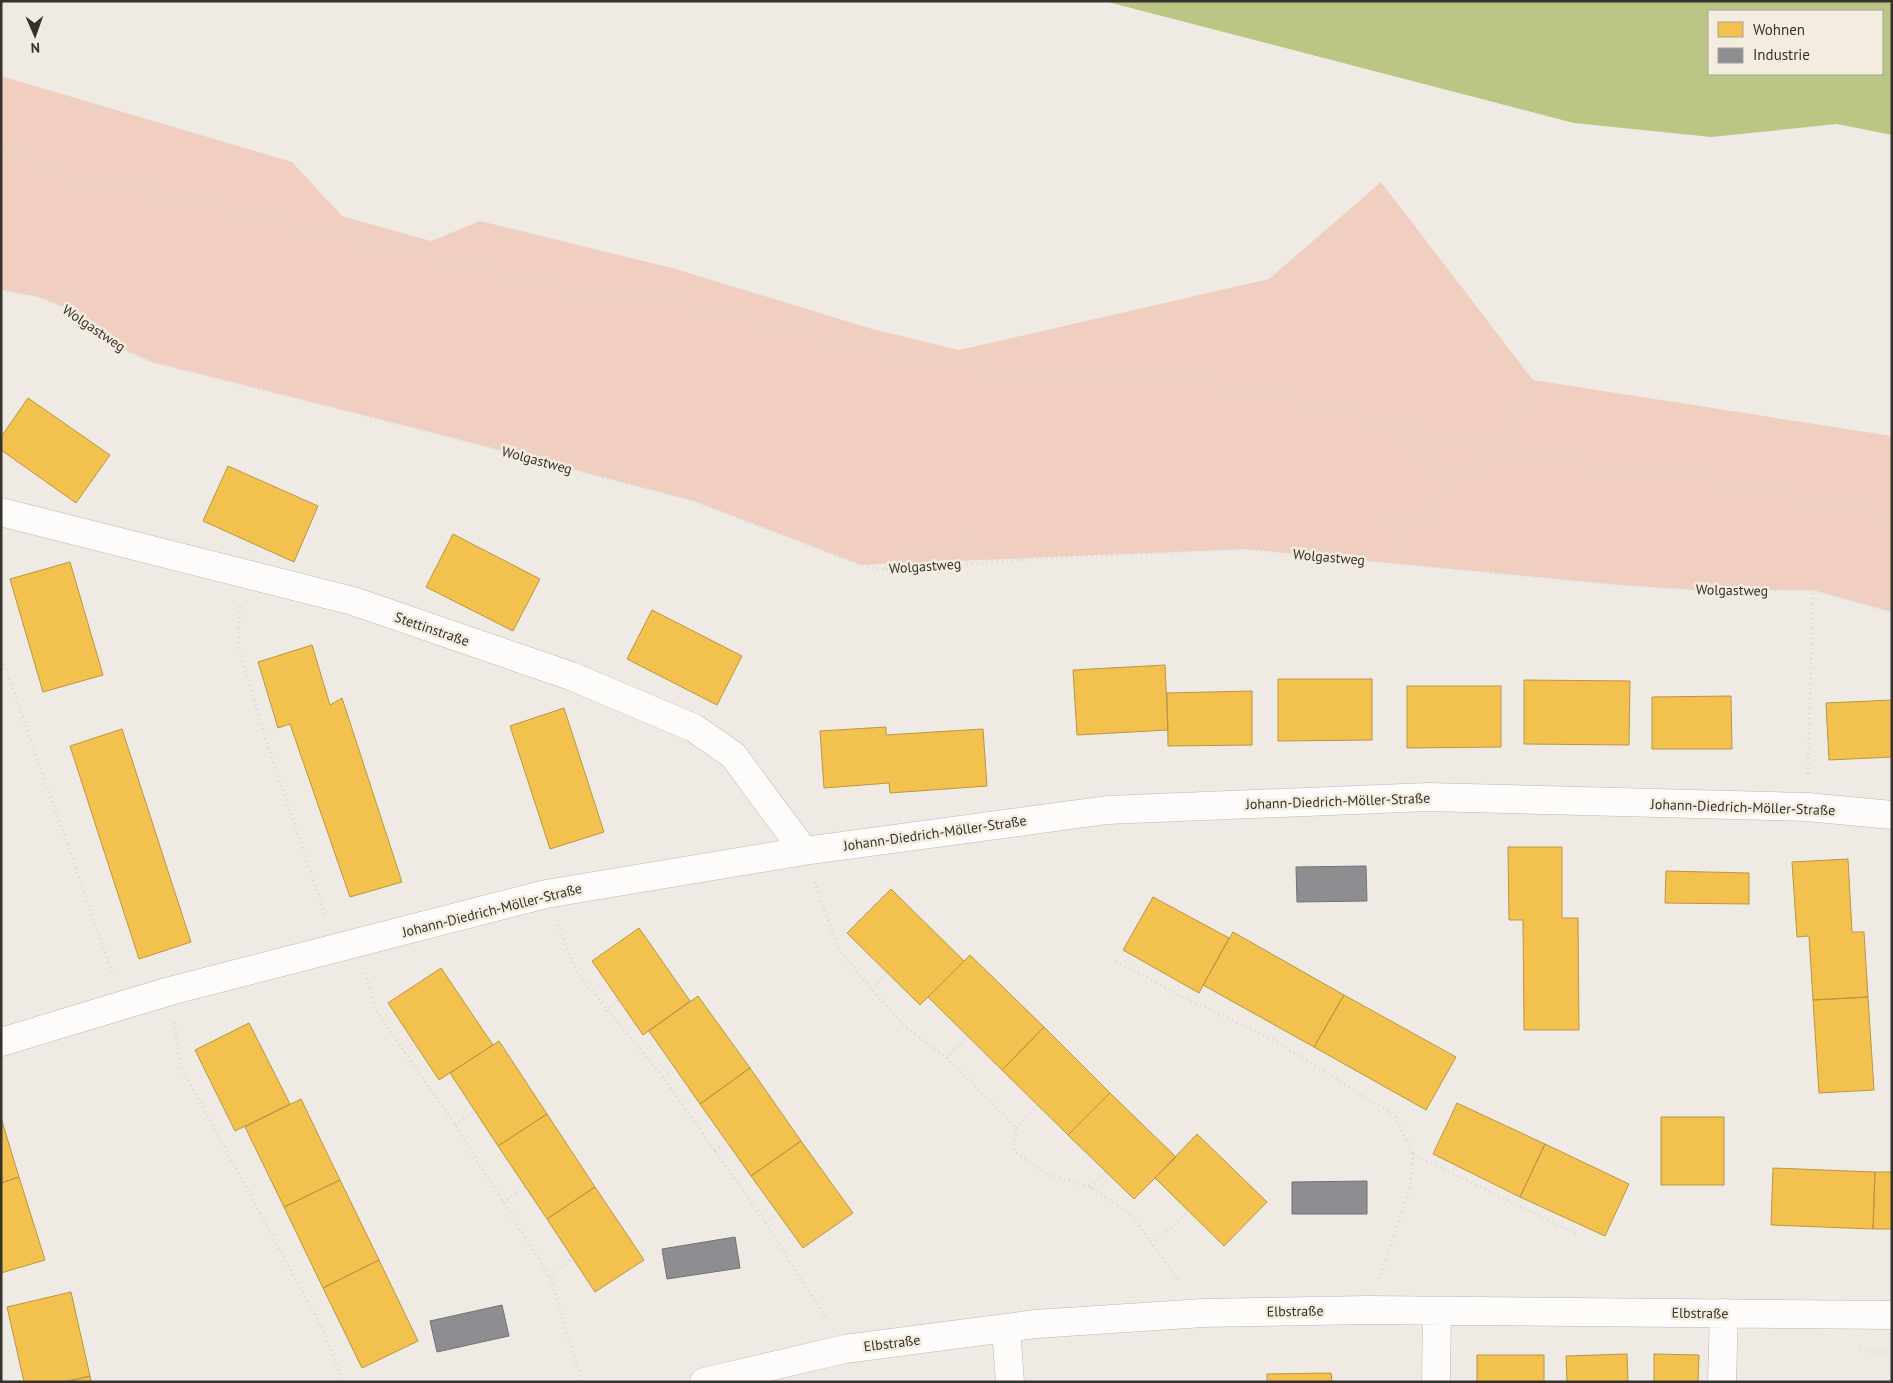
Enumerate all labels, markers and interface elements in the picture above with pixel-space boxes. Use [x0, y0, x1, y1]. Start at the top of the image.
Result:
north arrow [10, 10, 60, 60]
legend [1708, 10, 1883, 75]
text: Wohnen [1753, 20, 1805, 39]
text: N [31, 39, 40, 57]
text: Industrie [1753, 45, 1810, 64]
street label: Wolgastweg [59, 300, 129, 356]
street label: Wolgastweg [500, 442, 574, 478]
street label: Wolgastweg [1292, 545, 1366, 569]
street label: Wolgastweg [888, 554, 962, 578]
street label: Wolgastweg [1696, 580, 1768, 600]
street label: Stettinstraße [392, 608, 472, 650]
street label: Johann-Diedrich-Möller-Straße [1244, 789, 1431, 813]
street label: Johann-Diedrich-Möller-Straße [1649, 795, 1836, 819]
street label: Johann-Diedrich-Möller-Straße [841, 811, 1028, 855]
street label: Johann-Diedrich-Möller-Straße [399, 879, 584, 941]
street label: Elbstraße [1266, 1302, 1324, 1320]
street label: Elbstraße [1671, 1304, 1729, 1322]
street label: Elbstraße [863, 1331, 921, 1355]

